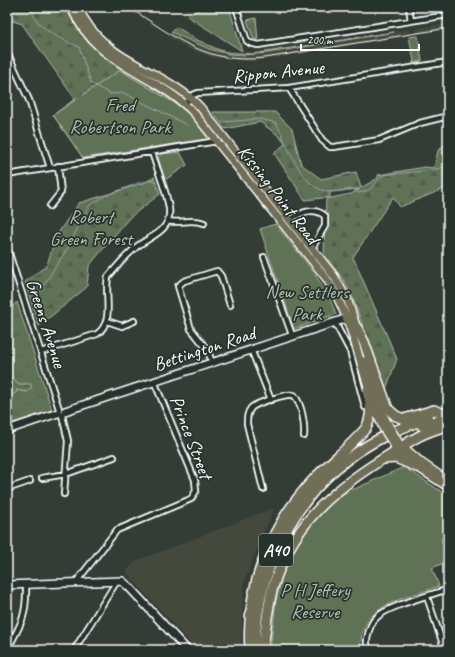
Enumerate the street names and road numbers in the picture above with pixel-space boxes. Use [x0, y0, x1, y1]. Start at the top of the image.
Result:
street label: Rippon Avenue [231, 55, 327, 89]
street label: Kissing Point Road [232, 140, 326, 252]
street label: Greens Avenue [20, 276, 72, 372]
street label: Bettington Road [150, 320, 262, 377]
street label: Prince Street [164, 392, 219, 485]
road number: A40 [259, 534, 293, 566]

